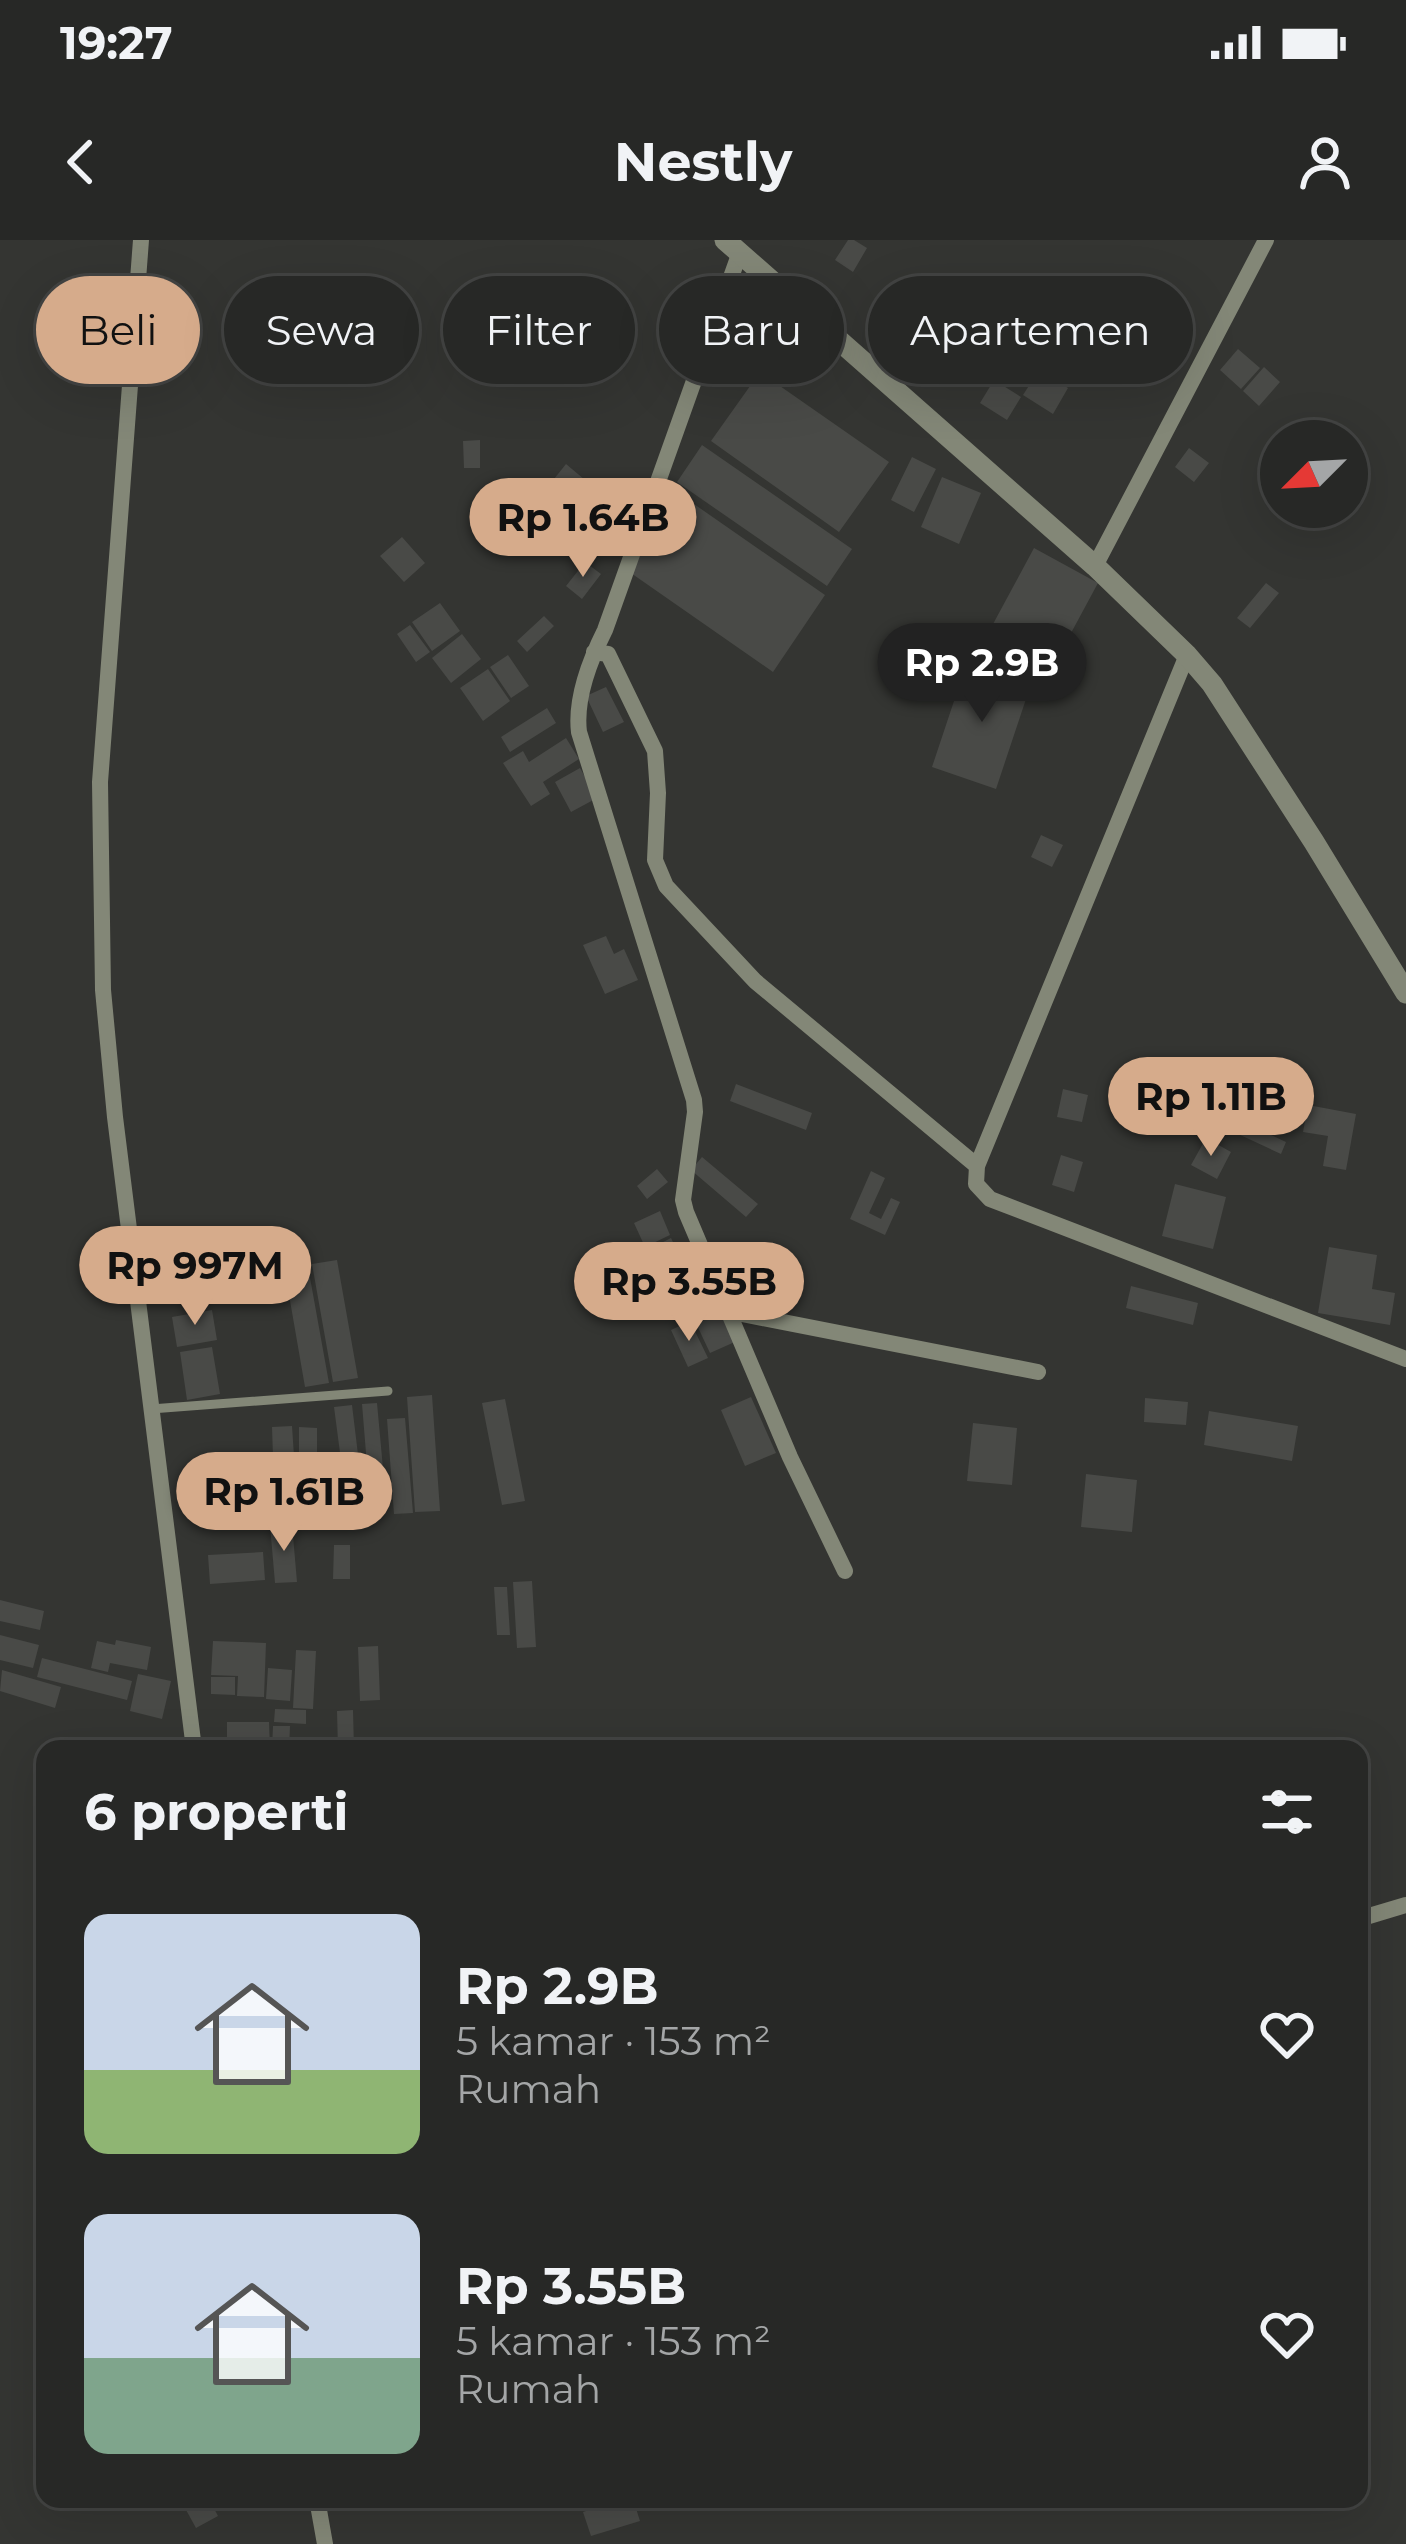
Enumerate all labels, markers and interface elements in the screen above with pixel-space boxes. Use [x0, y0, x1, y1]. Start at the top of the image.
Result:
text: 19:27 [60, 15, 173, 70]
icon: back [48, 129, 114, 195]
text: Nestly [614, 129, 792, 195]
icon: person [1292, 129, 1358, 195]
chip: Beli [36, 276, 200, 384]
chip: Sewa [224, 276, 419, 384]
chip: Filter [443, 276, 635, 384]
chip: Baru [659, 276, 844, 384]
chip: Apartemen [868, 276, 1193, 384]
north arrow [1260, 420, 1368, 528]
map controls [1260, 420, 1368, 528]
pin: Rp 1.64B [459, 478, 707, 580]
text: Rp 1.64B [496, 493, 670, 541]
pin: Rp 2.9B [871, 623, 1093, 725]
text: Rp 2.9B [905, 638, 1059, 686]
pin: Rp 1.11B [1087, 1057, 1335, 1159]
text: Rp 1.11B [1135, 1072, 1287, 1120]
pin: Rp 997M [84, 1226, 306, 1328]
text: Rp 997M [106, 1241, 284, 1289]
pin: Rp 3.55B [565, 1242, 813, 1344]
text: Rp 3.55B [601, 1257, 777, 1305]
pin: Rp 1.61B [160, 1452, 408, 1554]
text: Rp 1.61B [203, 1467, 365, 1515]
icon: filters [1254, 1779, 1320, 1845]
text: 6 properti [84, 1781, 349, 1843]
text: Rp 2.9B [456, 1955, 659, 2017]
icon: home [180, 1962, 324, 2106]
icon: heart [1254, 2001, 1320, 2067]
text: 5 kamar · 153 m² [456, 2017, 771, 2065]
text: Rumah [456, 2065, 601, 2113]
text: Rp 3.55B [456, 2255, 686, 2317]
icon: home [180, 2262, 324, 2406]
icon: heart [1254, 2301, 1320, 2367]
text: 5 kamar · 153 m² [456, 2317, 771, 2365]
text: Rumah [456, 2365, 601, 2413]

